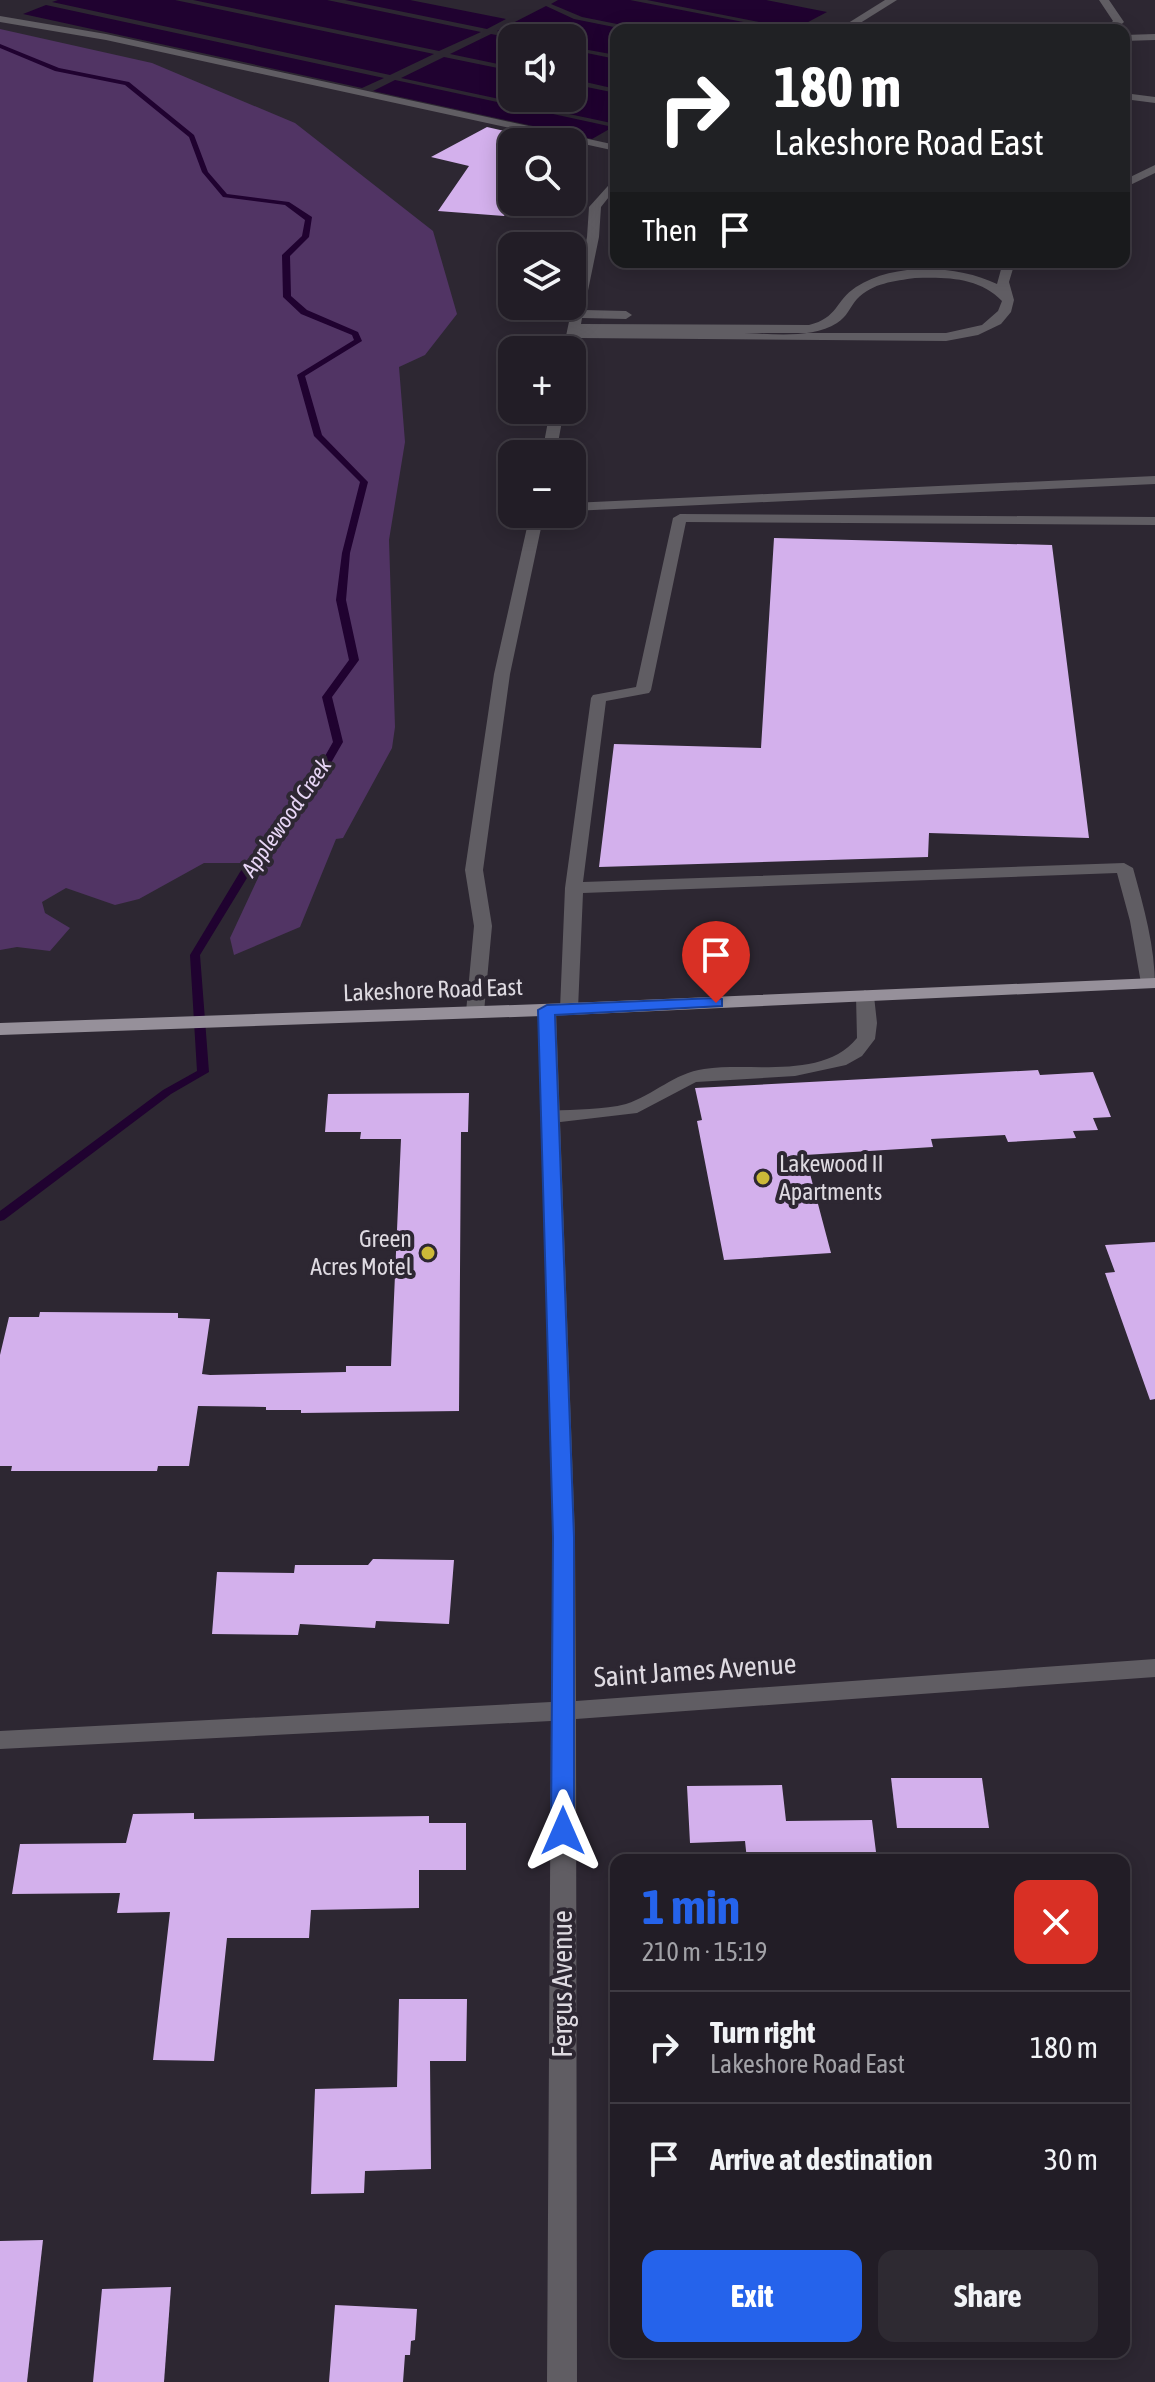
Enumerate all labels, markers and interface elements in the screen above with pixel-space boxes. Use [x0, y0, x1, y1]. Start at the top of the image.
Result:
map controls [498, 24, 586, 528]
button: sound [498, 24, 586, 112]
text: 180 m [774, 55, 901, 119]
icon: right [642, 56, 746, 160]
text: Lakeshore Road East [774, 121, 1044, 163]
button: search [498, 128, 586, 216]
icon: arrive [713, 208, 757, 252]
text: Then [642, 213, 697, 247]
button: layers [498, 232, 586, 320]
button: + [498, 336, 586, 424]
button: − [498, 440, 586, 528]
water label: Applewood Creek [235, 752, 337, 882]
pin [682, 921, 750, 1003]
icon: arrive [694, 933, 738, 977]
street label: Lakeshore Road East [343, 973, 523, 1006]
place label: Lakewood II Apartments [779, 1150, 884, 1205]
marker: Lakewood II Apartments [754, 1169, 772, 1187]
place label: Green Acres Motel [310, 1225, 413, 1280]
marker: Green Acres Motel [419, 1244, 437, 1262]
street label: Saint James Avenue [593, 1647, 797, 1693]
position arrow [521, 1789, 605, 1873]
text: 1 min [642, 1879, 740, 1934]
button: close [1014, 1880, 1098, 1964]
street label: Fergus Avenue [546, 1910, 578, 2058]
text: 210 m · 15:19 [642, 1937, 767, 1967]
text: Turn right [710, 2015, 816, 2049]
icon: right [642, 2025, 686, 2069]
text: 180 m [1030, 2030, 1098, 2064]
text: Lakeshore Road East [710, 2049, 905, 2079]
icon: arrive [642, 2137, 686, 2181]
text: Arrive at destination [710, 2142, 932, 2176]
text: 30 m [1044, 2142, 1098, 2176]
button: Exit [642, 2250, 862, 2342]
button: Share [878, 2250, 1098, 2342]

